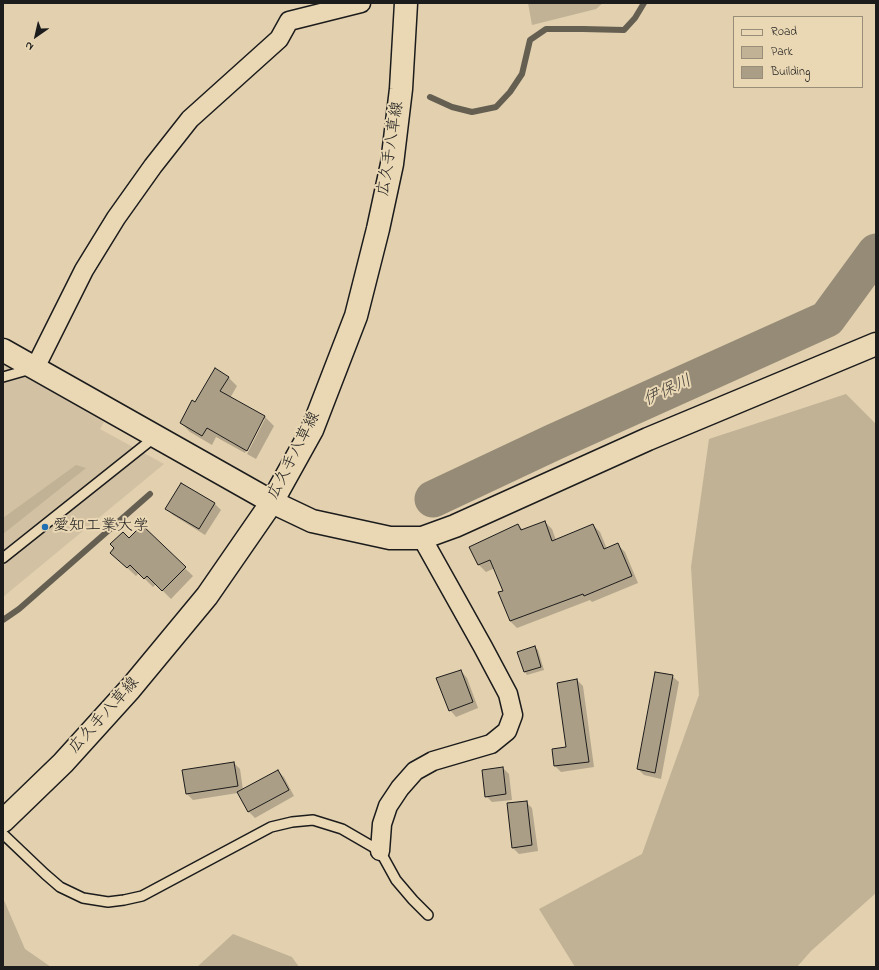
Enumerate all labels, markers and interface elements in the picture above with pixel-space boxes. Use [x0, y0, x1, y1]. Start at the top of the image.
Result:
north arrow [16, 16, 56, 56]
legend [733, 16, 863, 88]
text: Road [771, 23, 797, 41]
text: N [22, 37, 37, 55]
text: Park [771, 43, 793, 61]
text: Building [771, 63, 810, 81]
street label: 広久手八草線 [375, 100, 409, 198]
water label: 伊保川 [641, 372, 695, 412]
street label: 広久手八草線 [265, 409, 325, 503]
place label: 愛知工業大学 [53, 517, 149, 537]
marker: 愛知工業大学 [40, 522, 50, 532]
street label: 広久手八草線 [66, 674, 144, 758]

